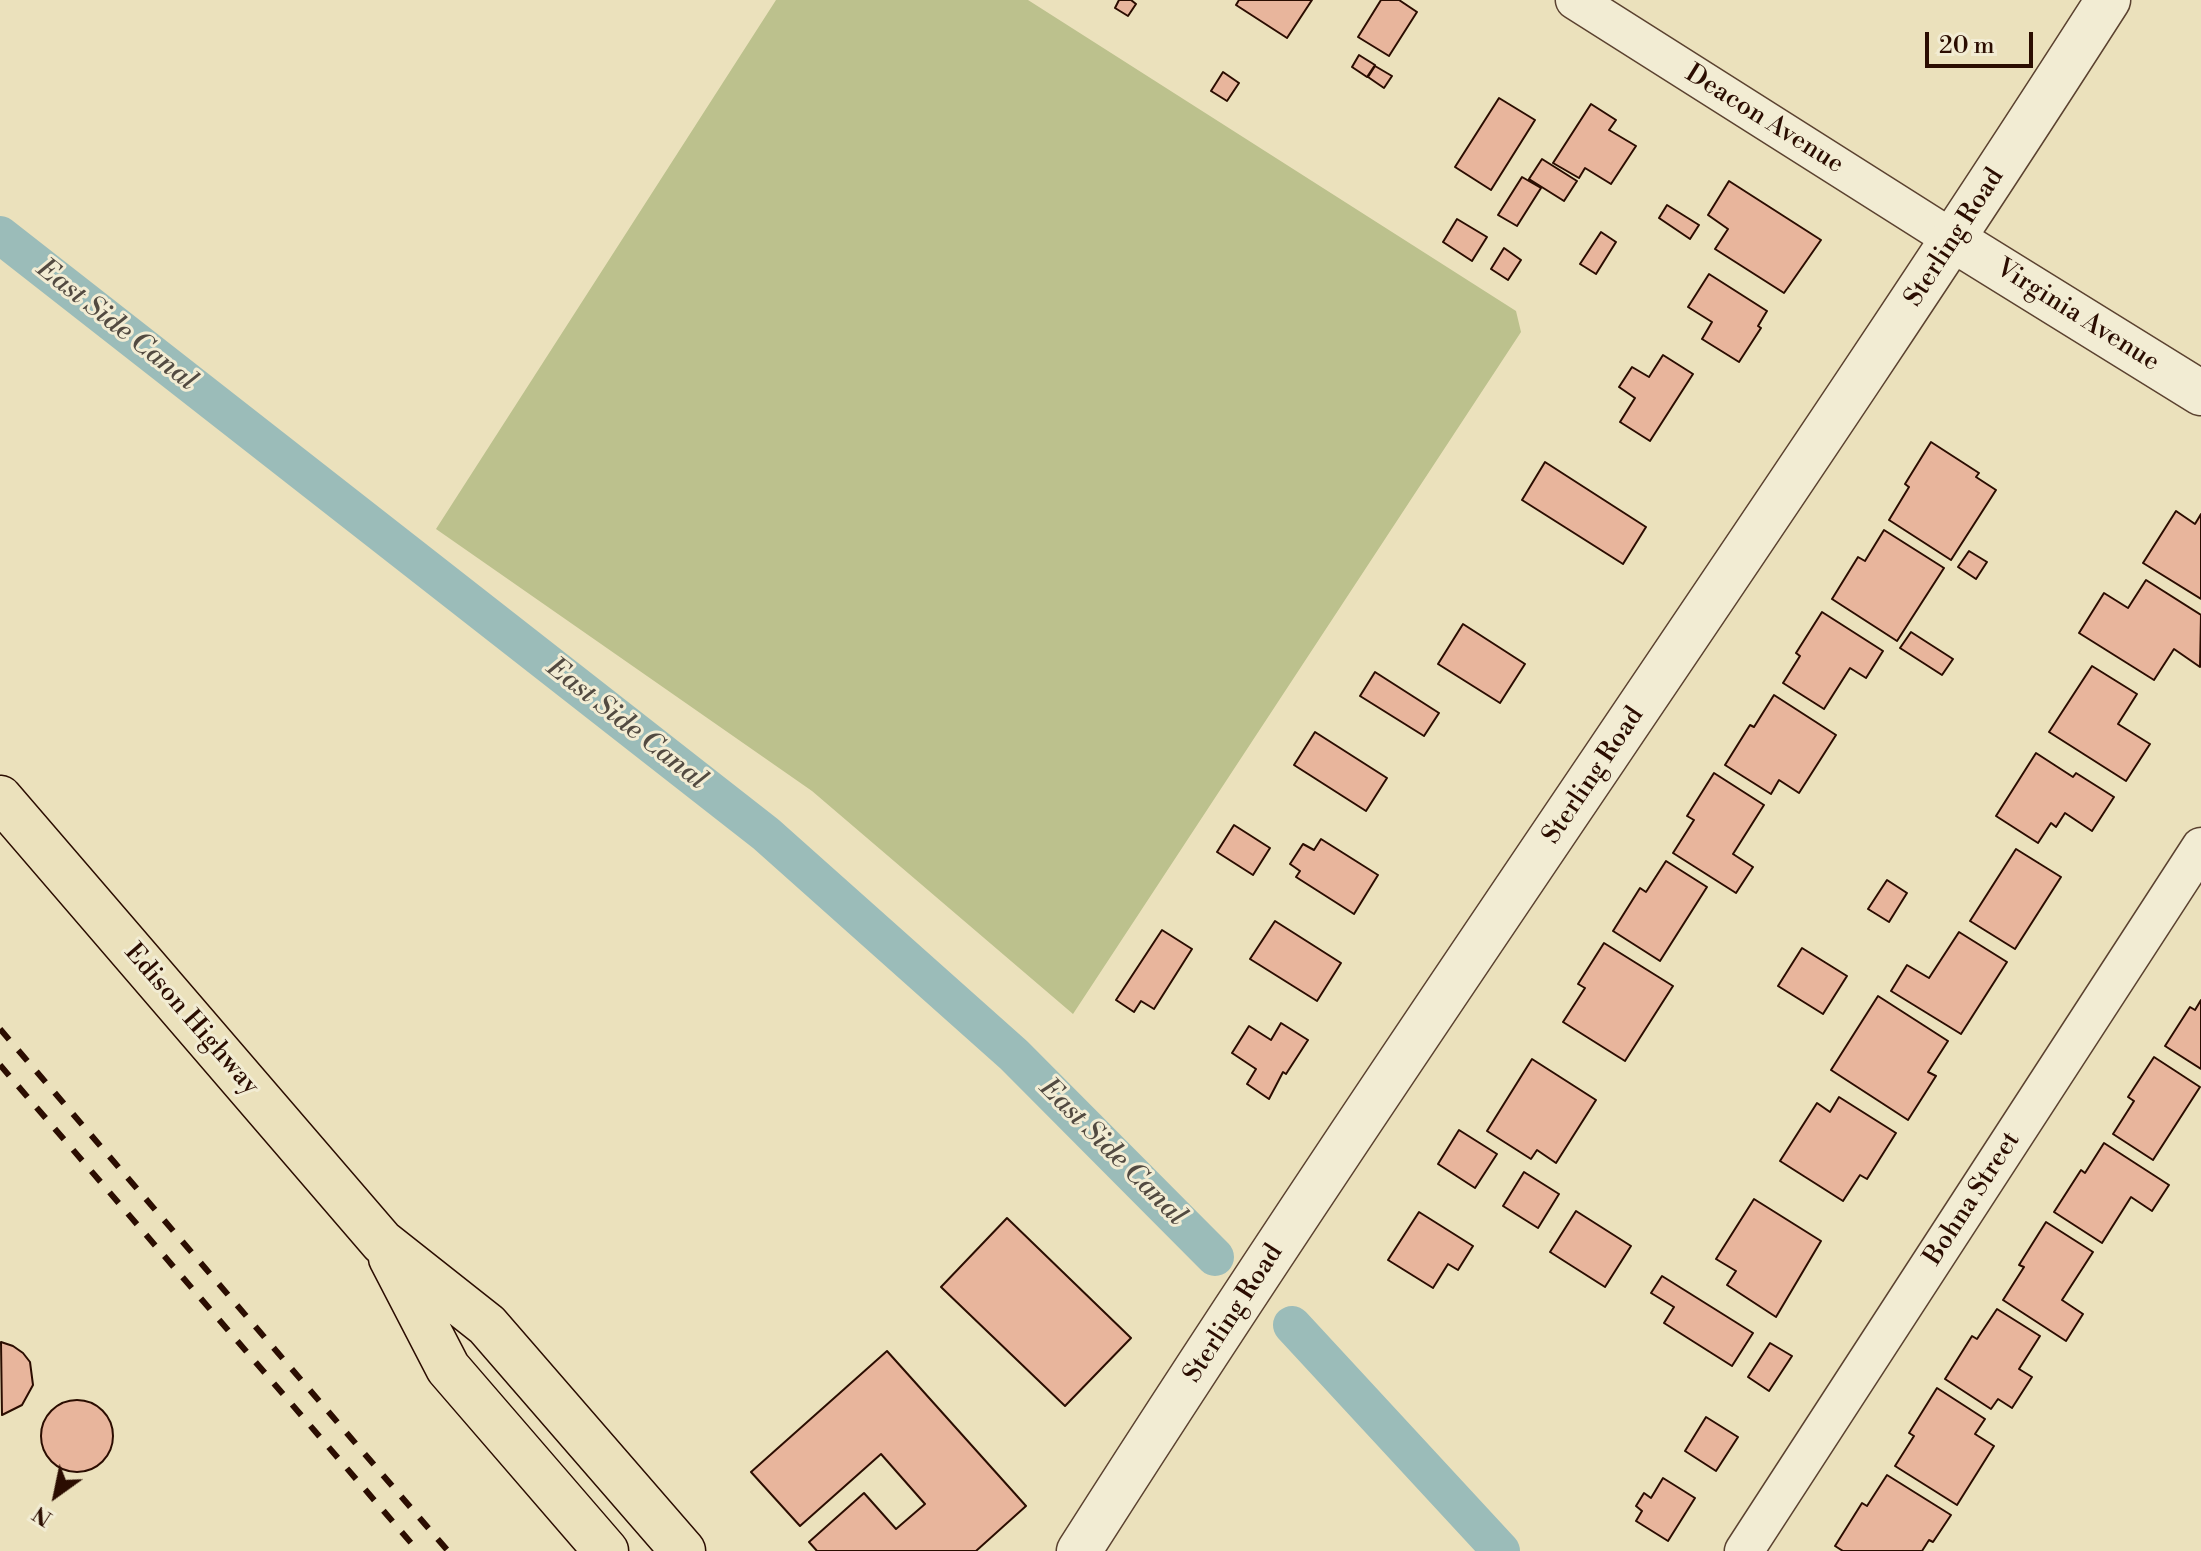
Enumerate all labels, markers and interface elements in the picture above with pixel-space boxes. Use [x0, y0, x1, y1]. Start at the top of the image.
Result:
scale bar [1929, 16, 2037, 66]
text: 20 m [1939, 31, 1995, 61]
street label: Deacon Avenue [1679, 59, 1849, 181]
street label: Sterling Road [1899, 163, 2011, 313]
water label: East Side Canal [29, 253, 203, 399]
street label: Virginia Avenue [1989, 253, 2165, 379]
water label: East Side Canal [539, 652, 713, 798]
street label: Sterling Road [1537, 701, 1651, 851]
street label: Edison Highway [117, 938, 265, 1102]
water label: East Side Canal [1032, 1073, 1192, 1233]
street label: Bohna Street [1918, 1126, 2028, 1272]
street label: Sterling Road [1178, 1239, 1290, 1389]
north arrow [16, 1455, 96, 1535]
text: N [28, 1499, 57, 1532]

